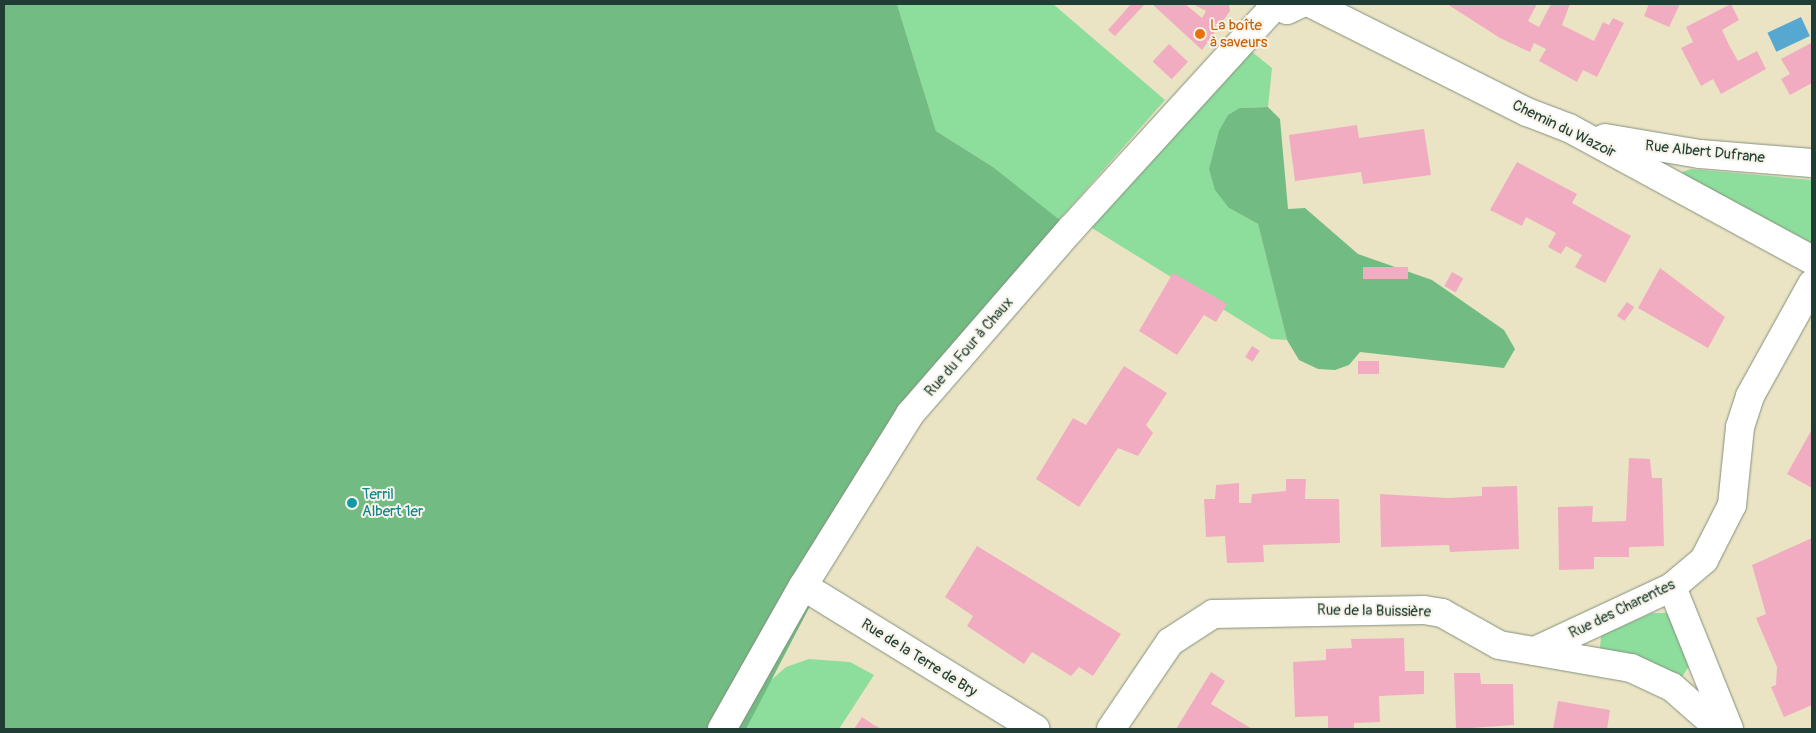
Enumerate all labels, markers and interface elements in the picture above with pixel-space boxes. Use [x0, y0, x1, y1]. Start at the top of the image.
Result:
place label: La boîte à saveurs [1210, 16, 1268, 51]
marker: La boîte à saveurs [1194, 28, 1206, 40]
street label: Chemin du Wazoir [1509, 96, 1619, 162]
street label: Rue Albert Dufrane [1644, 137, 1766, 167]
street label: Rue du Four à Chaux [921, 294, 1017, 400]
place label: Terril Albert 1er [362, 485, 423, 520]
marker: Terril Albert 1er [346, 497, 358, 509]
street label: Rue des Charentes [1566, 576, 1678, 642]
street label: Rue de la Buissière [1317, 601, 1431, 621]
street label: Rue de la Terre de Bry [858, 615, 980, 701]

